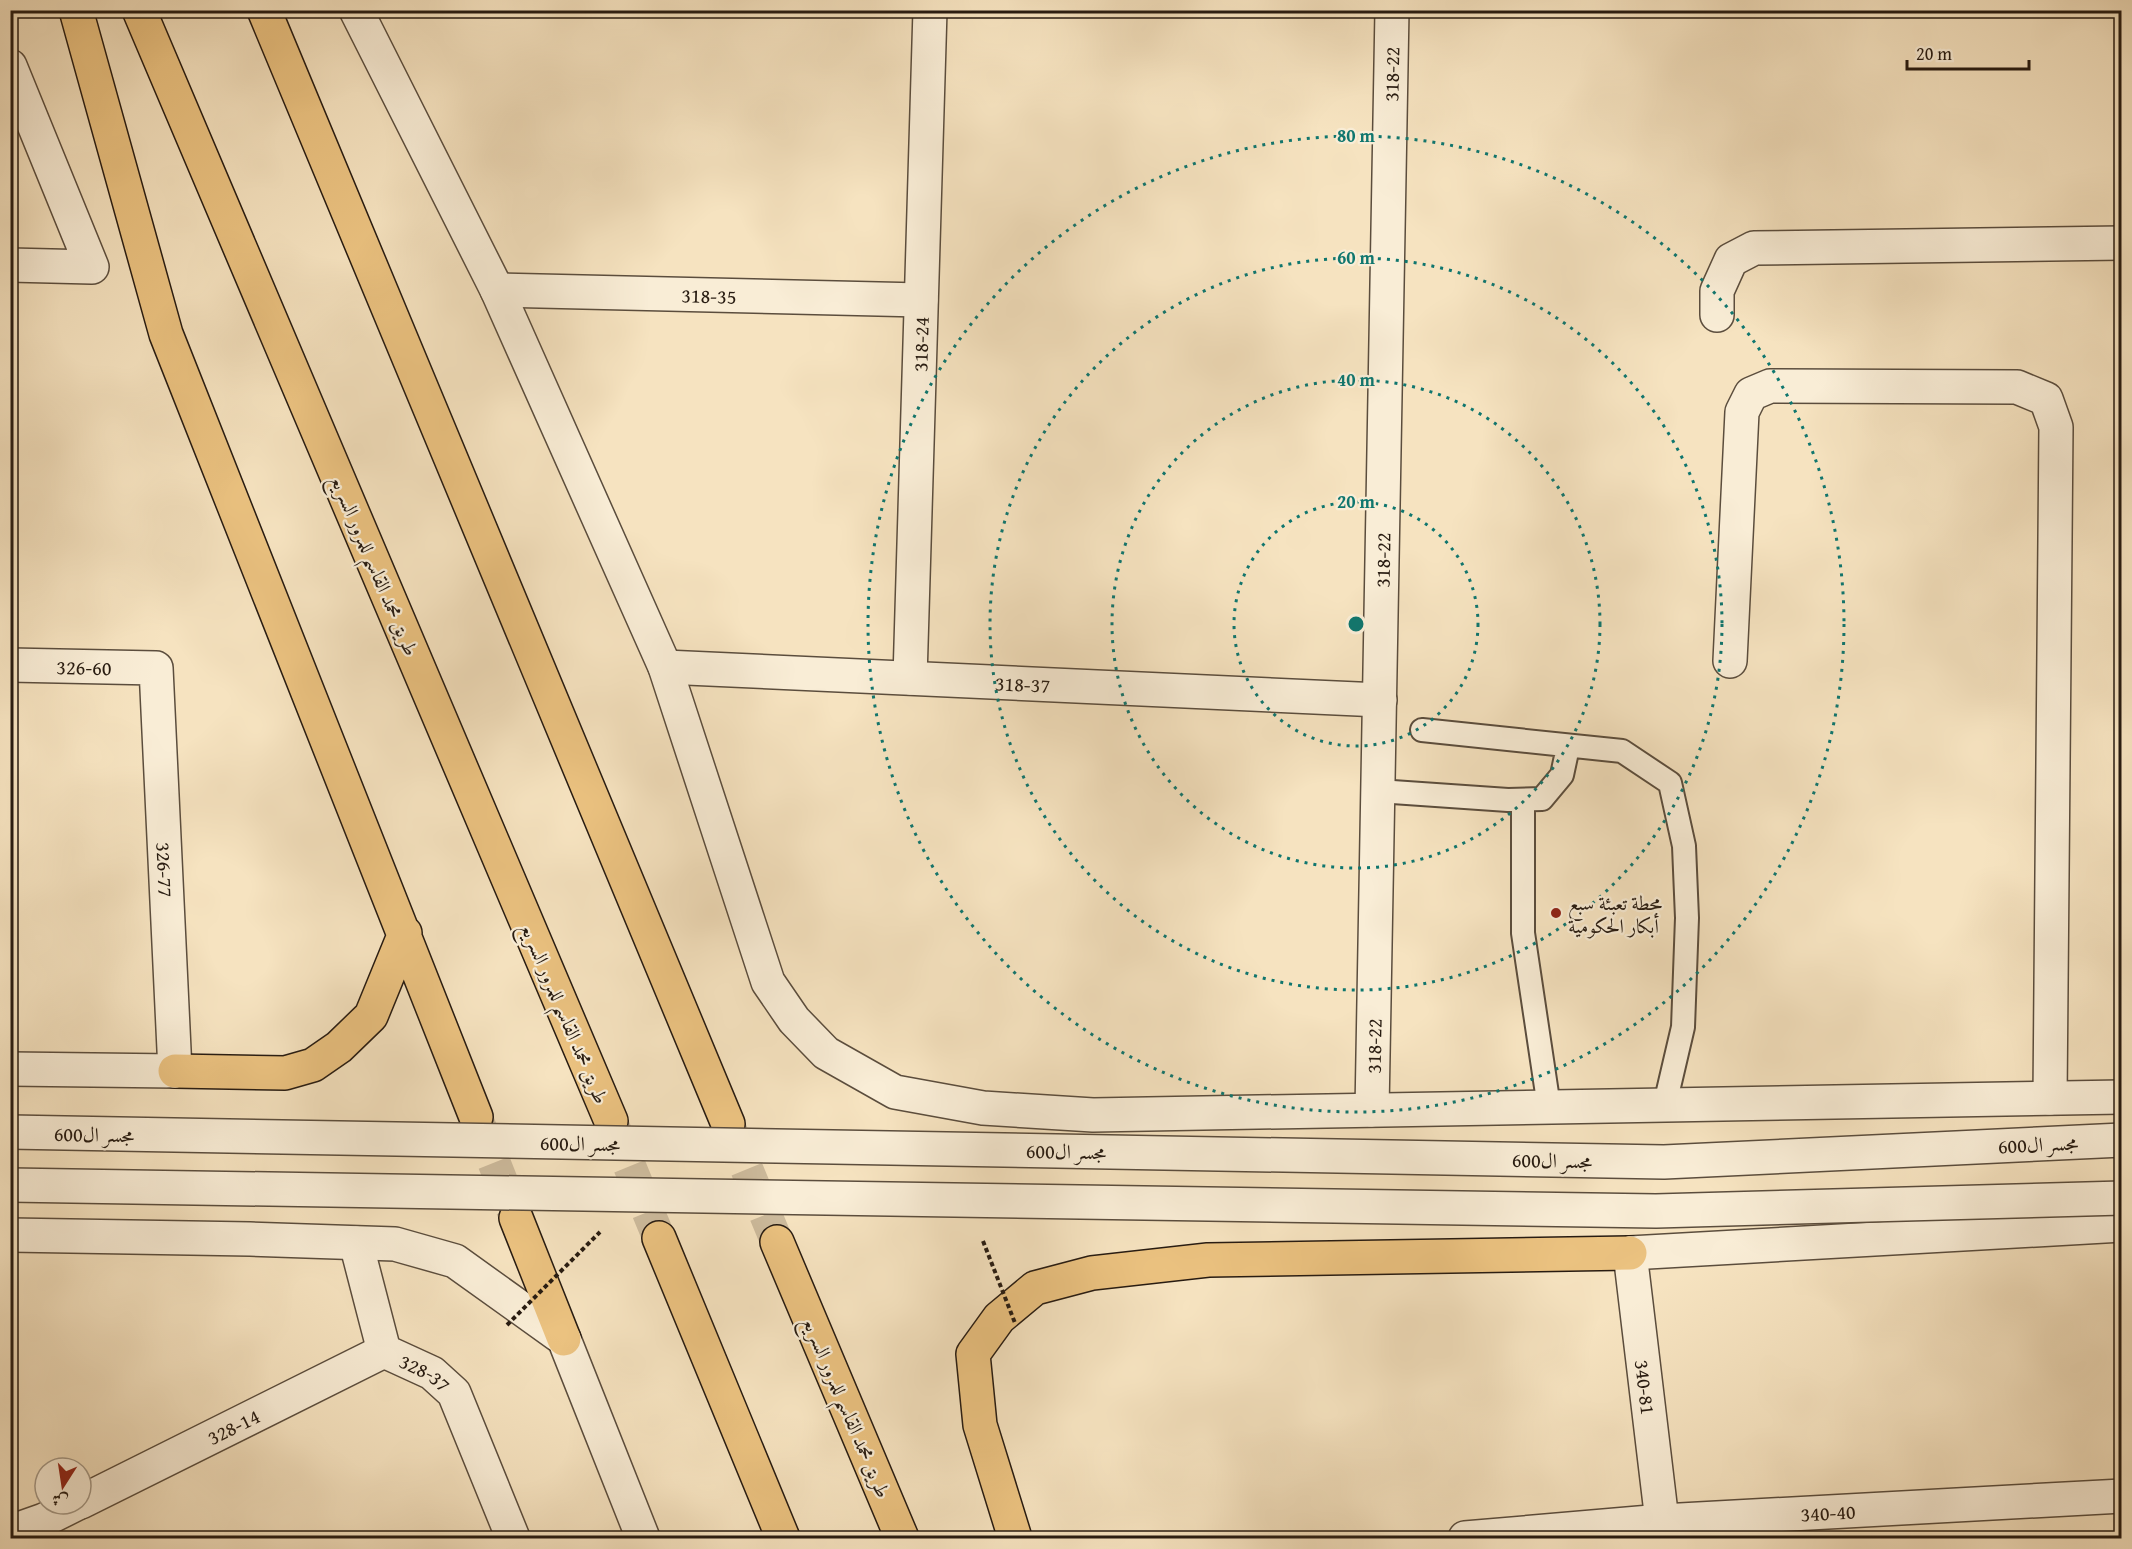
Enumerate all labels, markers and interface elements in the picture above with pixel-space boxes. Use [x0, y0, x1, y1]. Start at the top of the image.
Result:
scale bar [1907, 33, 2028, 71]
text: 20 m [1916, 40, 1952, 67]
street label: 318-22 [1376, 46, 1406, 102]
text: 80 m [1337, 122, 1376, 149]
text: 60 m [1337, 244, 1376, 271]
street label: 318-35 [681, 280, 737, 310]
street label: 318-24 [905, 316, 935, 372]
text: 40 m [1337, 366, 1376, 393]
street label: طريق محمد القاسم للمرور السريع [318, 470, 426, 663]
text: 20 m [1337, 488, 1376, 515]
street label: 318-22 [1367, 532, 1397, 588]
centre of rings [1346, 614, 1366, 634]
street label: 326-60 [56, 651, 112, 682]
street label: 318-37 [994, 668, 1051, 699]
street label: 326-77 [150, 842, 181, 898]
place label: محطة تعبئة سبع أبكار الحكومية [1568, 888, 1662, 940]
marker: محطة تعبئة سبع أبكار الحكومية [1549, 906, 1563, 920]
street label: طريق محمد القاسم للمرور السريع [508, 918, 616, 1111]
street label: 318-22 [1358, 1018, 1388, 1074]
street label: مجسر ال600 [54, 1119, 134, 1149]
street label: مجسر ال600 [1997, 1127, 2079, 1161]
street label: مجسر ال600 [540, 1128, 620, 1158]
street label: مجسر ال600 [1026, 1136, 1106, 1166]
street label: مجسر ال600 [1512, 1145, 1592, 1175]
street label: طريق محمد القاسم للمرور السريع [790, 1312, 898, 1505]
street label: 328-37 [395, 1346, 457, 1398]
street label: 340-81 [1628, 1358, 1664, 1416]
street label: 328-14 [202, 1401, 264, 1451]
north arrow [33, 1456, 93, 1516]
text: ش [50, 1487, 70, 1514]
street label: 340-40 [1800, 1496, 1856, 1528]

